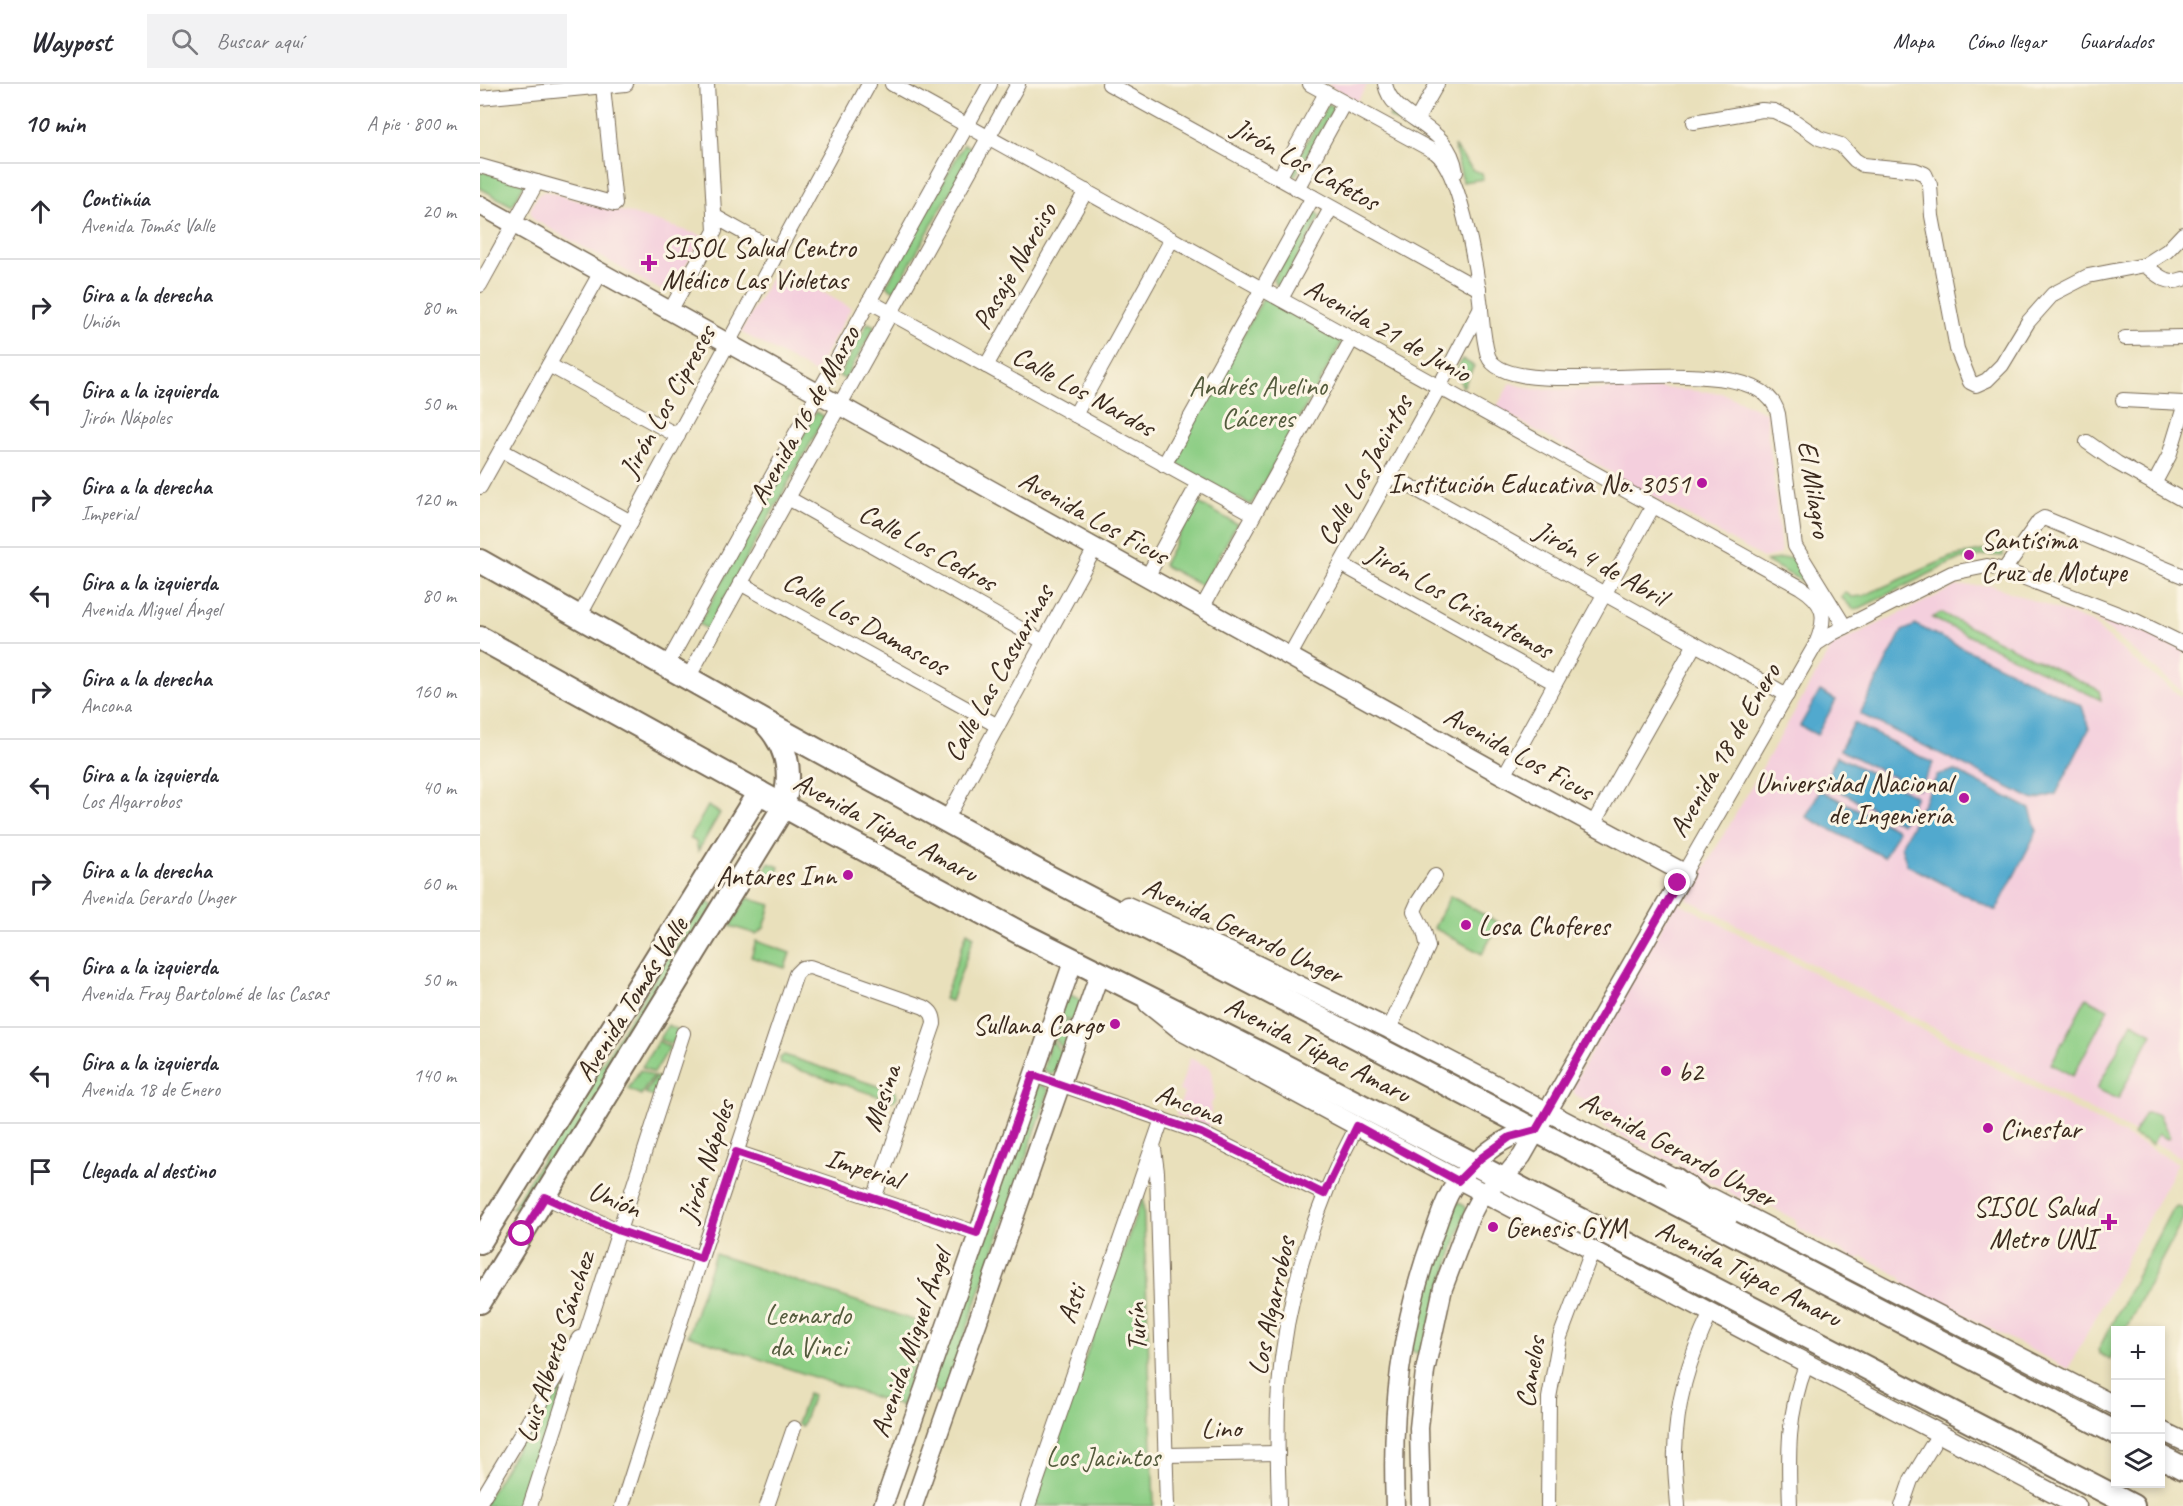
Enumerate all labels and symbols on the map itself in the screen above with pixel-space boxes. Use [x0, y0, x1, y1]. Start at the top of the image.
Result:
street label: Jirón Los Cafetos [1225, 108, 1388, 220]
street label: Pasaje Narciso [964, 195, 1065, 335]
place label: SISOL Salud Centro Médico Las Violetas [662, 230, 858, 297]
marker: SISOL Salud Centro Médico Las Violetas [640, 254, 658, 272]
street label: Avenida 21 de Junio [1299, 270, 1479, 391]
street label: Jirón Los Cipreses [610, 317, 724, 485]
street label: Avenida 16 de Marzo [741, 318, 868, 510]
street label: Calle Los Nardos [1007, 338, 1164, 446]
park label: Andrés Avelino Cáceres [1189, 368, 1329, 435]
street label: Calle Los Jacintos [1308, 387, 1421, 551]
street label: El Milagro [1790, 438, 1840, 542]
street label: Avenida Los Ficus [1013, 462, 1177, 574]
place label: Institución Educativa No. 3051 [1388, 466, 1691, 501]
marker: Institución Educativa No. 3051 [1695, 476, 1709, 490]
street label: Calle Los Cedros [853, 495, 1005, 600]
street label: Jirón 4 de Abril [1527, 511, 1678, 616]
place label: Santísima Cruz de Motupe [1981, 522, 2128, 589]
street label: Jirón Los Crisantemos [1359, 534, 1561, 668]
marker: Santísima Cruz de Motupe [1962, 548, 1976, 562]
street label: Calle Los Damascos [777, 563, 957, 684]
street label: Calle Las Casuarinas [935, 577, 1062, 767]
street label: Avenida 18 de Enero [1660, 655, 1789, 843]
street label: Avenida Los Ficus [1438, 698, 1602, 810]
street label: Avenida Túpac Amaru [788, 764, 985, 891]
place label: Universidad Nacional de Ingeniería [1755, 765, 1957, 832]
marker: Universidad Nacional de Ingeniería [1957, 791, 1971, 805]
place label: Antares Inn [716, 858, 837, 893]
marker: Antares Inn [841, 868, 855, 882]
street label: Avenida Gerardo Unger [1138, 868, 1350, 992]
route end [1664, 869, 1690, 895]
place label: Losa Choferes [1478, 908, 1612, 943]
street label: Avenida Tomás Valle [567, 909, 696, 1088]
marker: Losa Choferes [1459, 918, 1473, 932]
street label: Avenida Túpac Amaru [1219, 987, 1418, 1112]
place label: Sullana Cargo [972, 1007, 1106, 1042]
marker: Sullana Cargo [1108, 1017, 1122, 1031]
place label: b2 [1678, 1054, 1705, 1089]
street label: Mesina [853, 1058, 909, 1136]
marker: b2 [1659, 1064, 1673, 1078]
street label: Ancona [1151, 1075, 1231, 1133]
street label: Avenida Gerardo Unger [1574, 1083, 1783, 1216]
street label: Jirón Nápoles [669, 1093, 743, 1228]
place label: Cinestar [2000, 1111, 2083, 1146]
marker: Cinestar [1981, 1121, 1995, 1135]
street label: Imperial [821, 1139, 912, 1198]
street label: Unión [583, 1172, 648, 1226]
place label: SISOL Salud Metro UNI [1973, 1189, 2102, 1256]
place label: Genesis GYM [1505, 1210, 1629, 1245]
street label: Avenida Túpac Amaru [1650, 1211, 1849, 1336]
marker: SISOL Salud Metro UNI [2100, 1213, 2118, 1231]
route start [508, 1220, 534, 1246]
marker: Genesis GYM [1486, 1220, 1500, 1234]
street label: Los Algarrobos [1239, 1232, 1303, 1378]
street label: Avenida Miguel Ángel [861, 1239, 960, 1442]
street label: Luis Alberto Sánchez [508, 1245, 603, 1446]
street label: Asti [1048, 1277, 1095, 1328]
park label: Leonardo da Vinci [765, 1297, 853, 1364]
street label: Turín [1118, 1301, 1154, 1352]
street label: Canelos [1507, 1332, 1553, 1410]
street label: Lino [1201, 1410, 1244, 1446]
park label: Los Jacintos [1046, 1439, 1163, 1474]

